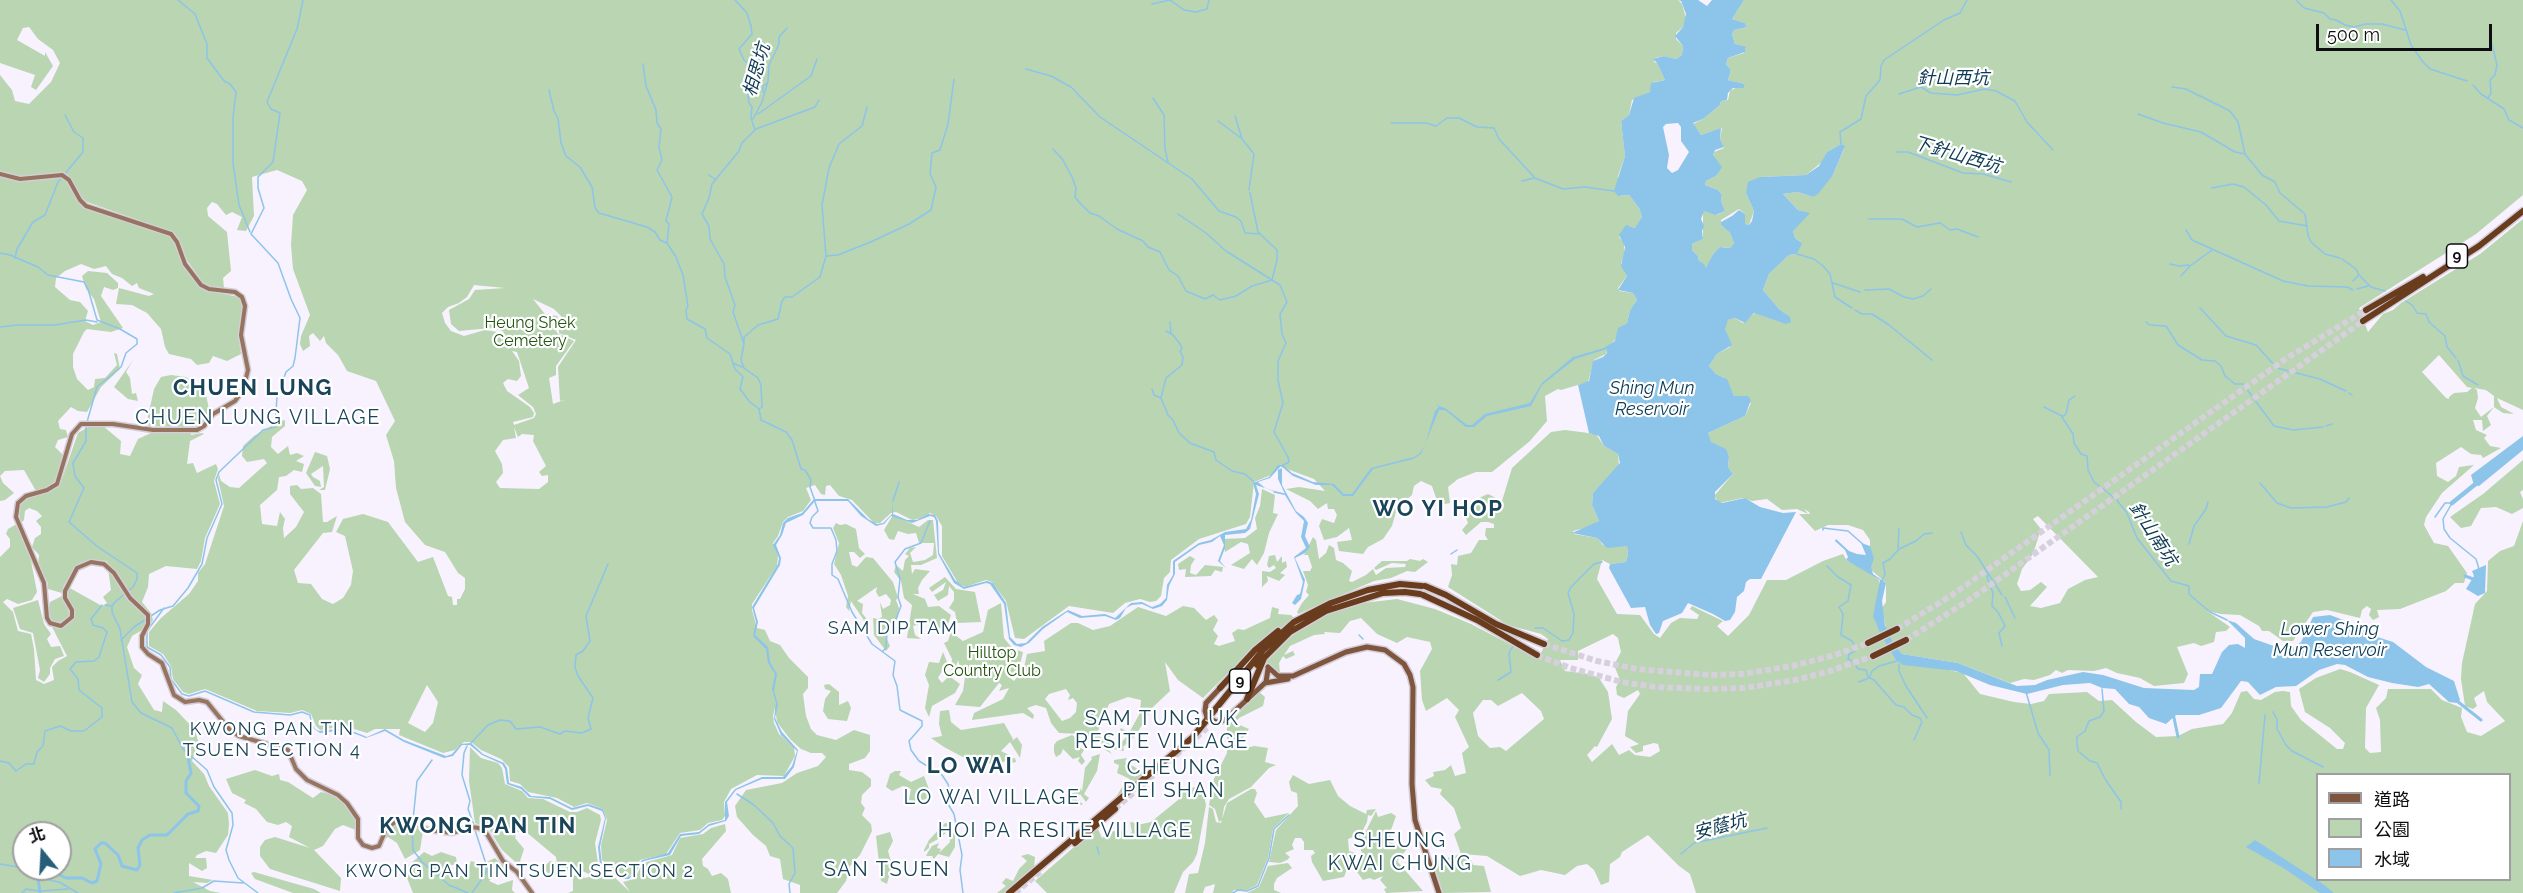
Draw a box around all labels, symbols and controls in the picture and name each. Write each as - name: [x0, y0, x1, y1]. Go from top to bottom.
- scale bar: [2319, 12, 2494, 50]
- text: 500 m: [2327, 24, 2380, 45]
- water label: 相思坑: [739, 41, 775, 99]
- water label: 針山西坑: [1917, 68, 1989, 90]
- water label: 下針山西坑: [1911, 132, 2003, 178]
- road number: 9: [2446, 244, 2468, 268]
- park label: Heung Shek Cemetery: [485, 313, 575, 351]
- district label: CHUEN LUNG: [173, 375, 333, 401]
- water label: Shing Mun Reservoir: [1609, 378, 1695, 420]
- district label: CHUEN LUNG VILLAGE: [135, 406, 381, 430]
- district label: WO YI HOP: [1373, 496, 1503, 522]
- water label: 針山南坑: [2124, 498, 2182, 570]
- district label: SAM DIP TAM: [828, 618, 958, 640]
- water label: Lower Shing Mun Reservoir: [2273, 619, 2387, 662]
- park label: Hilltop Country Club: [943, 643, 1041, 681]
- road number: 9: [1230, 669, 1250, 693]
- district label: SAM TUNG UK RESITE VILLAGE: [1075, 707, 1249, 754]
- district label: KWONG PAN TIN TSUEN SECTION 4: [183, 719, 361, 762]
- district label: LO WAI: [927, 753, 1013, 779]
- district label: CHEUNG PEI SHAN: [1123, 756, 1225, 803]
- legend: [2316, 773, 2511, 881]
- district label: LO WAI VILLAGE: [904, 786, 1080, 810]
- text: 道路: [2374, 789, 2410, 810]
- water label: 安蔭坑: [1691, 810, 1749, 844]
- district label: KWONG PAN TIN: [379, 813, 577, 839]
- district label: HOI PA RESITE VILLAGE: [938, 819, 1192, 843]
- text: 公園: [2374, 819, 2410, 840]
- north arrow: [12, 821, 72, 881]
- text: 北: [26, 824, 47, 847]
- district label: SHEUNG KWAI CHUNG: [1328, 829, 1472, 876]
- text: 水域: [2374, 849, 2410, 870]
- district label: SAN TSUEN: [824, 858, 950, 882]
- district label: KWONG PAN TIN TSUEN SECTION 2: [346, 861, 694, 883]

